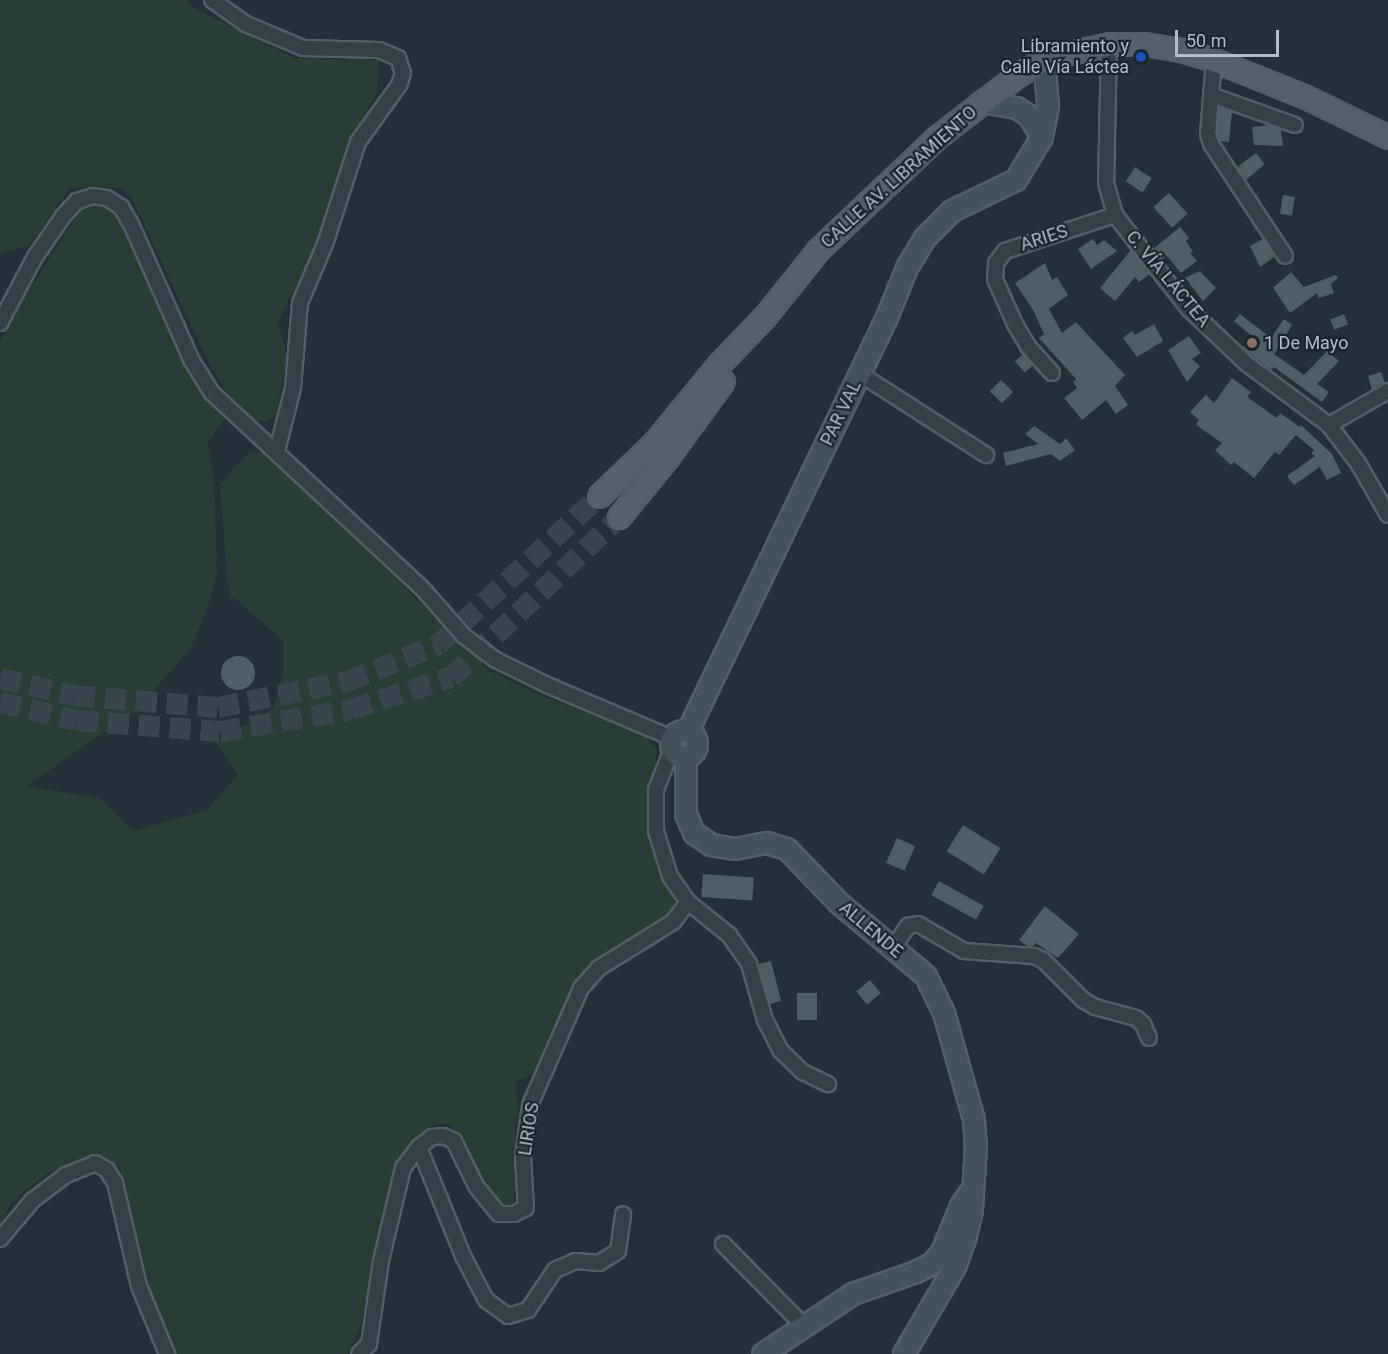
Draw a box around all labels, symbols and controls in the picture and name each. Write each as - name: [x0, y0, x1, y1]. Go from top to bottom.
- scale bar: [1178, 18, 1282, 56]
- text: 50 m: [1186, 30, 1226, 51]
- place label: Libramiento y Calle Vía Láctea: [1000, 36, 1129, 78]
- marker: Libramiento y Calle Vía Láctea: [1134, 50, 1148, 64]
- street label: CALLE AV. LIBRAMIENTO: [817, 101, 981, 253]
- street label: ARIES: [1018, 220, 1070, 256]
- street label: C. VÍA LÁCTEA: [1121, 226, 1215, 332]
- place label: 1 De Mayo: [1264, 332, 1348, 354]
- marker: 1 De Mayo: [1245, 336, 1259, 350]
- street label: PAR VAL: [816, 377, 866, 449]
- street label: ALLENDE: [835, 897, 907, 963]
- street label: LIRIOS: [514, 1101, 544, 1157]

